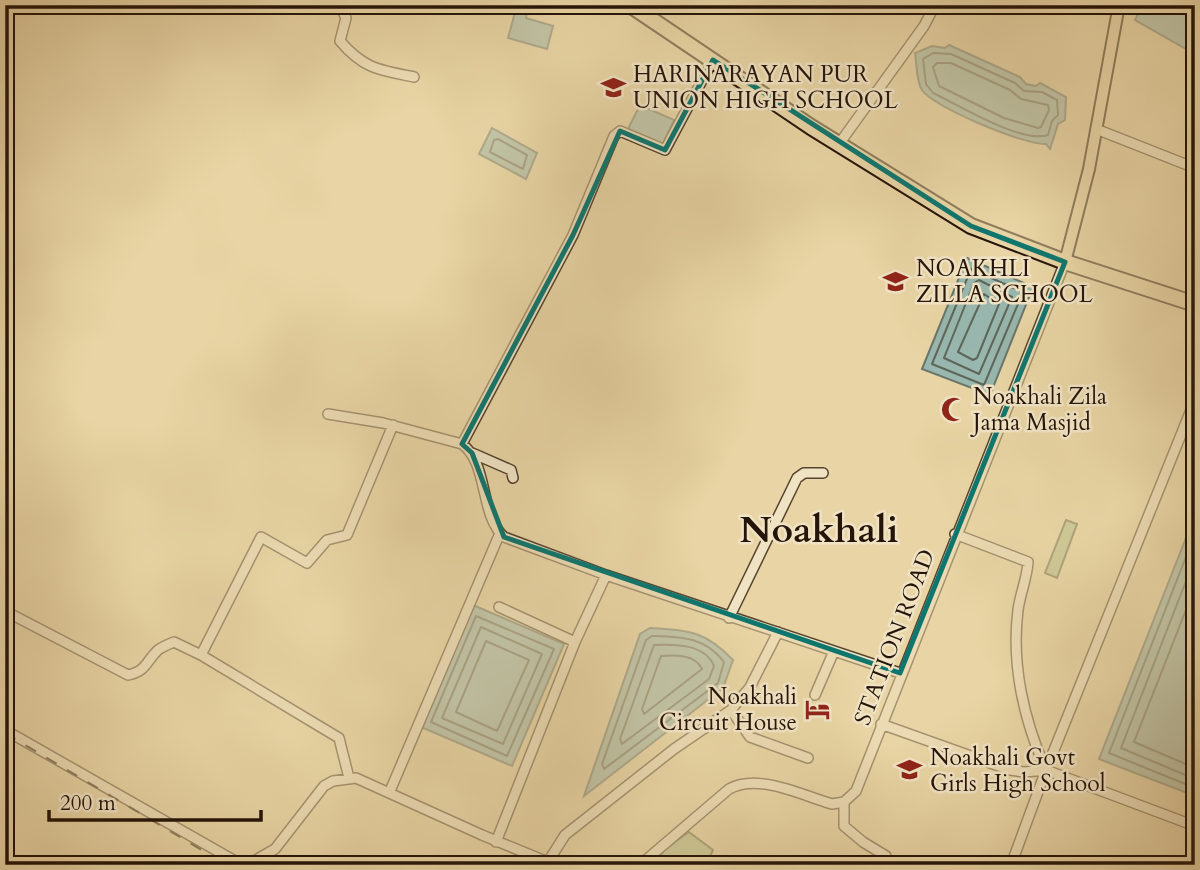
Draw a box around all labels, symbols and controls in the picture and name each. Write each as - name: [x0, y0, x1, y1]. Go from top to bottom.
- place label: HARINARAYAN PUR UNION HIGH SCHOOL: [633, 59, 898, 116]
- school or university icon: HARINARAYAN PUR UNION HIGH SCHOOL: [599, 73, 627, 101]
- place label: NOAKHLI ZILLA SCHOOL: [916, 253, 1093, 310]
- school or university icon: NOAKHLI ZILLA SCHOOL: [882, 267, 910, 295]
- place label: Noakhali Zila Jama Masjid: [970, 381, 1107, 438]
- mosque icon: Noakhali Zila Jama Masjid: [939, 395, 967, 423]
- district label: Noakhali: [739, 505, 899, 555]
- street label: STATION ROAD: [847, 545, 942, 730]
- place label: Noakhali Circuit House: [659, 681, 797, 738]
- hotel icon: Noakhali Circuit House: [803, 695, 831, 723]
- place label: Noakhali Govt Girls High School: [930, 742, 1106, 799]
- school or university icon: Noakhali Govt Girls High School: [896, 756, 924, 784]
- scale bar: [49, 779, 261, 823]
- text: 200 m: [60, 789, 116, 818]

